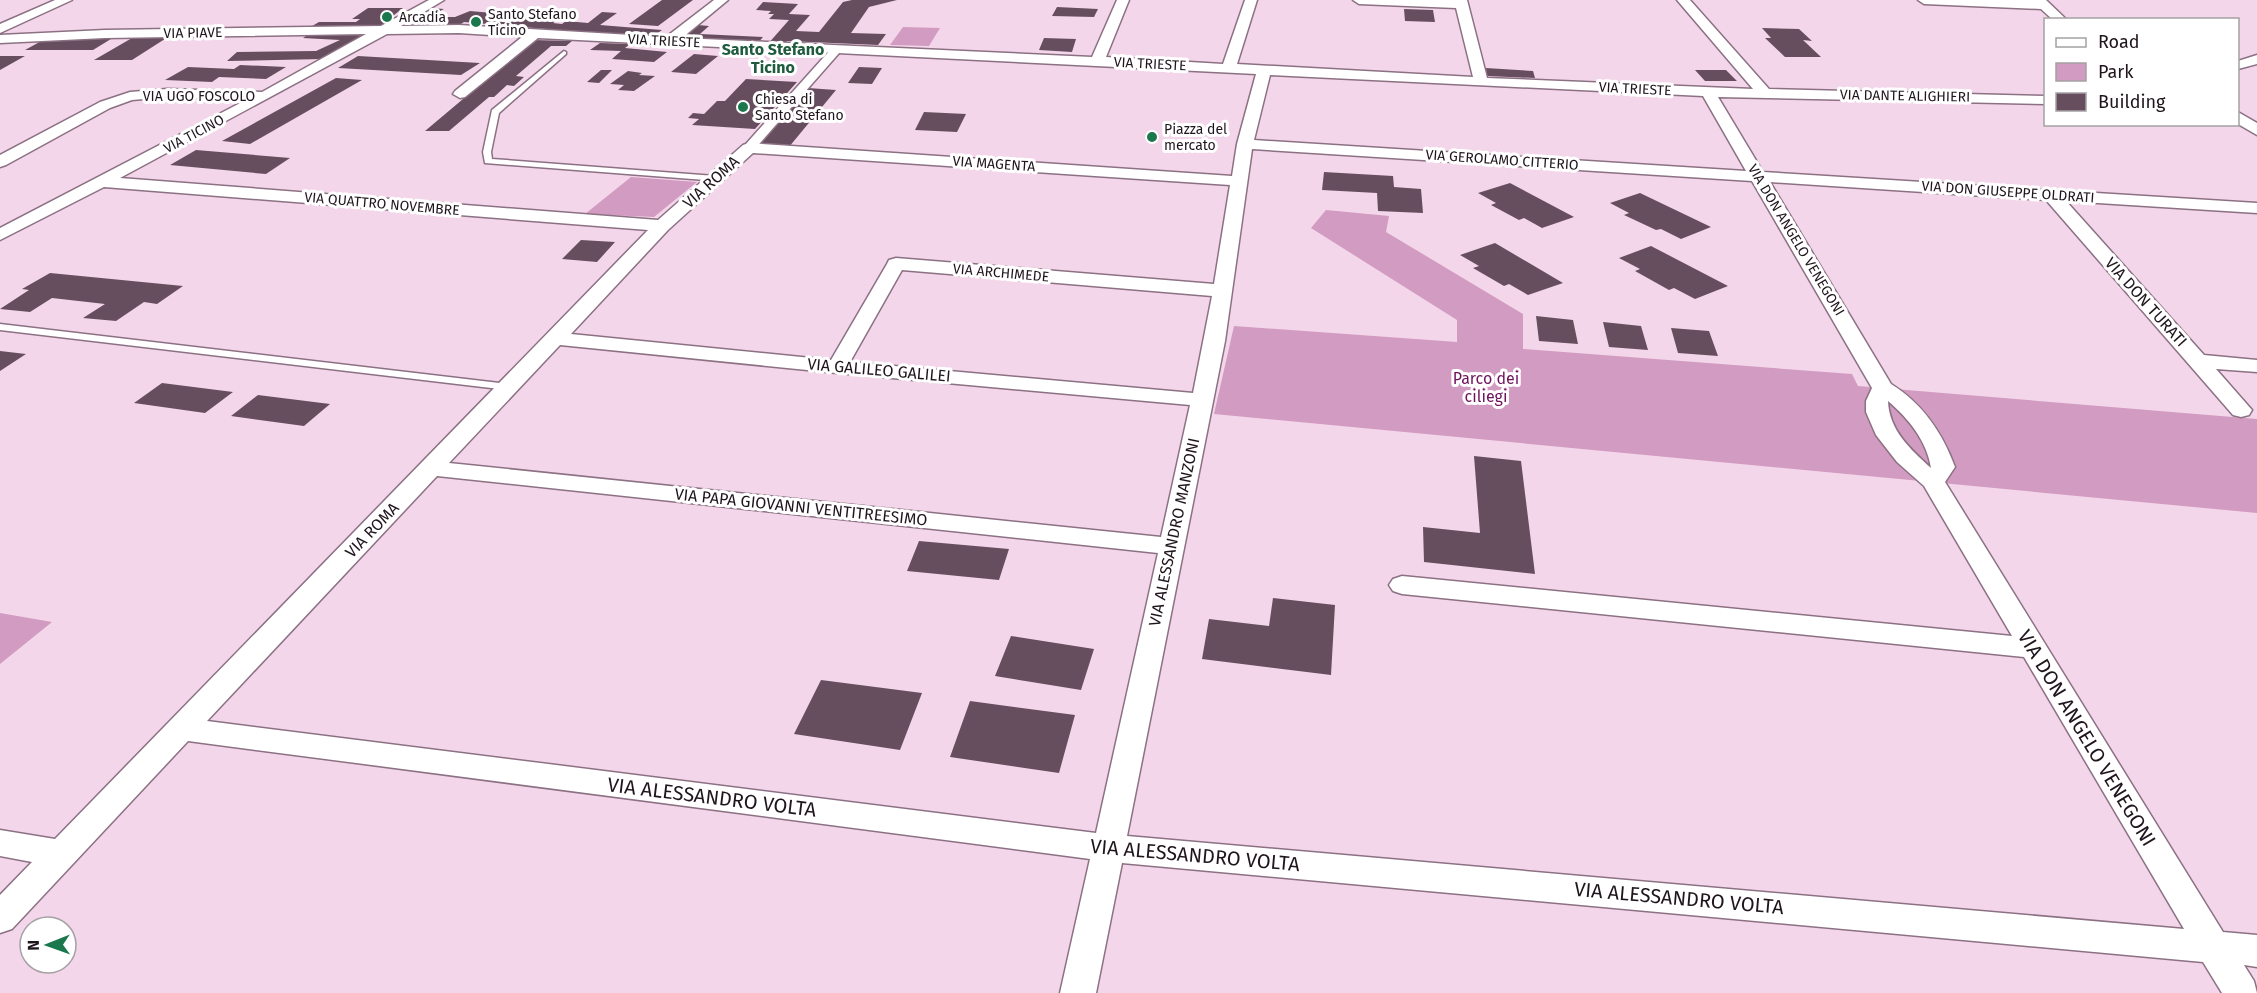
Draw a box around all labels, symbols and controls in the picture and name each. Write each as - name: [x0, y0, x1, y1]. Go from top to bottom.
- place label: Santo Stefano Ticino: [488, 6, 577, 39]
- place label: Arcadia: [399, 9, 446, 26]
- marker: Arcadia: [380, 10, 394, 24]
- marker: Santo Stefano Ticino: [469, 15, 483, 29]
- legend: [2044, 18, 2239, 126]
- street label: VIA PIAVE: [163, 24, 223, 42]
- street label: VIA TRIESTE: [627, 31, 701, 51]
- text: Road: [2098, 31, 2140, 53]
- district label: Santo Stefano Ticino: [722, 40, 824, 77]
- street label: VIA TRIESTE: [1113, 54, 1187, 74]
- text: Park: [2098, 61, 2134, 83]
- street label: VIA TRIESTE: [1598, 79, 1672, 99]
- street label: VIA DANTE ALIGHIERI: [1840, 86, 1970, 106]
- street label: VIA UGO FOSCOLO: [143, 88, 255, 105]
- place label: Chiesa di Santo Stefano: [755, 91, 844, 124]
- text: Building: [2098, 91, 2166, 113]
- marker: Chiesa di Santo Stefano: [736, 100, 750, 114]
- street label: VIA TICINO: [161, 111, 227, 157]
- place label: Piazza del mercato: [1164, 121, 1227, 154]
- marker: Piazza del mercato: [1145, 130, 1159, 144]
- street label: VIA GEROLAMO CITTERIO: [1425, 146, 1579, 174]
- street label: VIA ROMA: [679, 151, 744, 212]
- street label: VIA MAGENTA: [952, 153, 1036, 175]
- street label: VIA DON ANGELO VENEGONI: [1744, 161, 1848, 319]
- street label: VIA DON GIUSEPPE OLDRATI: [1921, 177, 2095, 207]
- street label: VIA QUATTRO NOVEMBRE: [304, 189, 460, 219]
- street label: VIA DON TURATI: [2101, 253, 2191, 351]
- street label: VIA ARCHIMEDE: [952, 260, 1050, 286]
- street label: VIA GALILEO GALILEI: [807, 354, 951, 386]
- park label: Parco dei ciliegi: [1453, 369, 1519, 406]
- street label: VIA ALESSANDRO MANZONI: [1145, 436, 1203, 628]
- street label: VIA PAPA GIOVANNI VENTITREESIMO: [674, 484, 928, 530]
- street label: VIA ROMA: [341, 498, 403, 561]
- street label: VIA DON ANGELO VENEGONI: [2013, 626, 2161, 850]
- street label: VIA ALESSANDRO VOLTA: [606, 772, 818, 822]
- street label: VIA ALESSANDRO VOLTA: [1089, 834, 1301, 876]
- street label: VIA ALESSANDRO VOLTA: [1573, 877, 1785, 919]
- north arrow: [18, 915, 78, 975]
- text: N: [24, 940, 43, 951]

